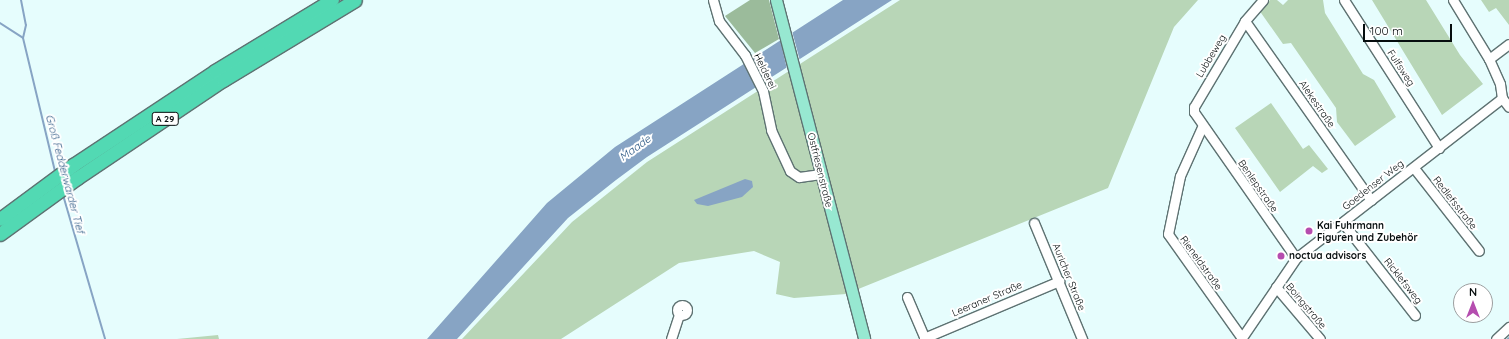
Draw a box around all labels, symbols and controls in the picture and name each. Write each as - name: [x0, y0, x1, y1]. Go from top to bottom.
- scale bar: [1365, 16, 1454, 42]
- text: 100 m: [1370, 23, 1403, 38]
- street label: Lubbeweg: [1193, 32, 1229, 80]
- street label: Fulfsweg: [1385, 47, 1417, 89]
- street label: Helderei: [751, 51, 779, 91]
- street label: Alekestraße: [1296, 78, 1338, 130]
- road number: A 29: [151, 112, 179, 126]
- water label: Groß Fedderwarder Tief: [43, 113, 87, 235]
- street label: Ostfriesenstraße: [805, 131, 835, 209]
- water label: Maade: [617, 132, 653, 164]
- street label: Benlepstraße: [1235, 157, 1281, 215]
- street label: Goedenser Weg: [1340, 157, 1406, 213]
- street label: Redlefsstraße: [1431, 174, 1479, 232]
- place label: Kai Fuhrmann Figuren und Zubehör: [1317, 219, 1418, 242]
- marker: Kai Fuhrmann Figuren und Zubehör: [1304, 226, 1314, 236]
- street label: Rieneldstraße: [1177, 234, 1225, 292]
- street label: Auricher Straße: [1050, 242, 1088, 312]
- place label: noctua advisors: [1289, 250, 1366, 262]
- marker: noctua advisors: [1276, 251, 1286, 261]
- street label: Ricklefsweg: [1381, 256, 1425, 306]
- street label: Leeraner Straße: [950, 279, 1024, 319]
- street label: Boingstraße: [1283, 281, 1329, 331]
- north arrow: [1453, 283, 1493, 323]
- text: N: [1469, 285, 1477, 299]

